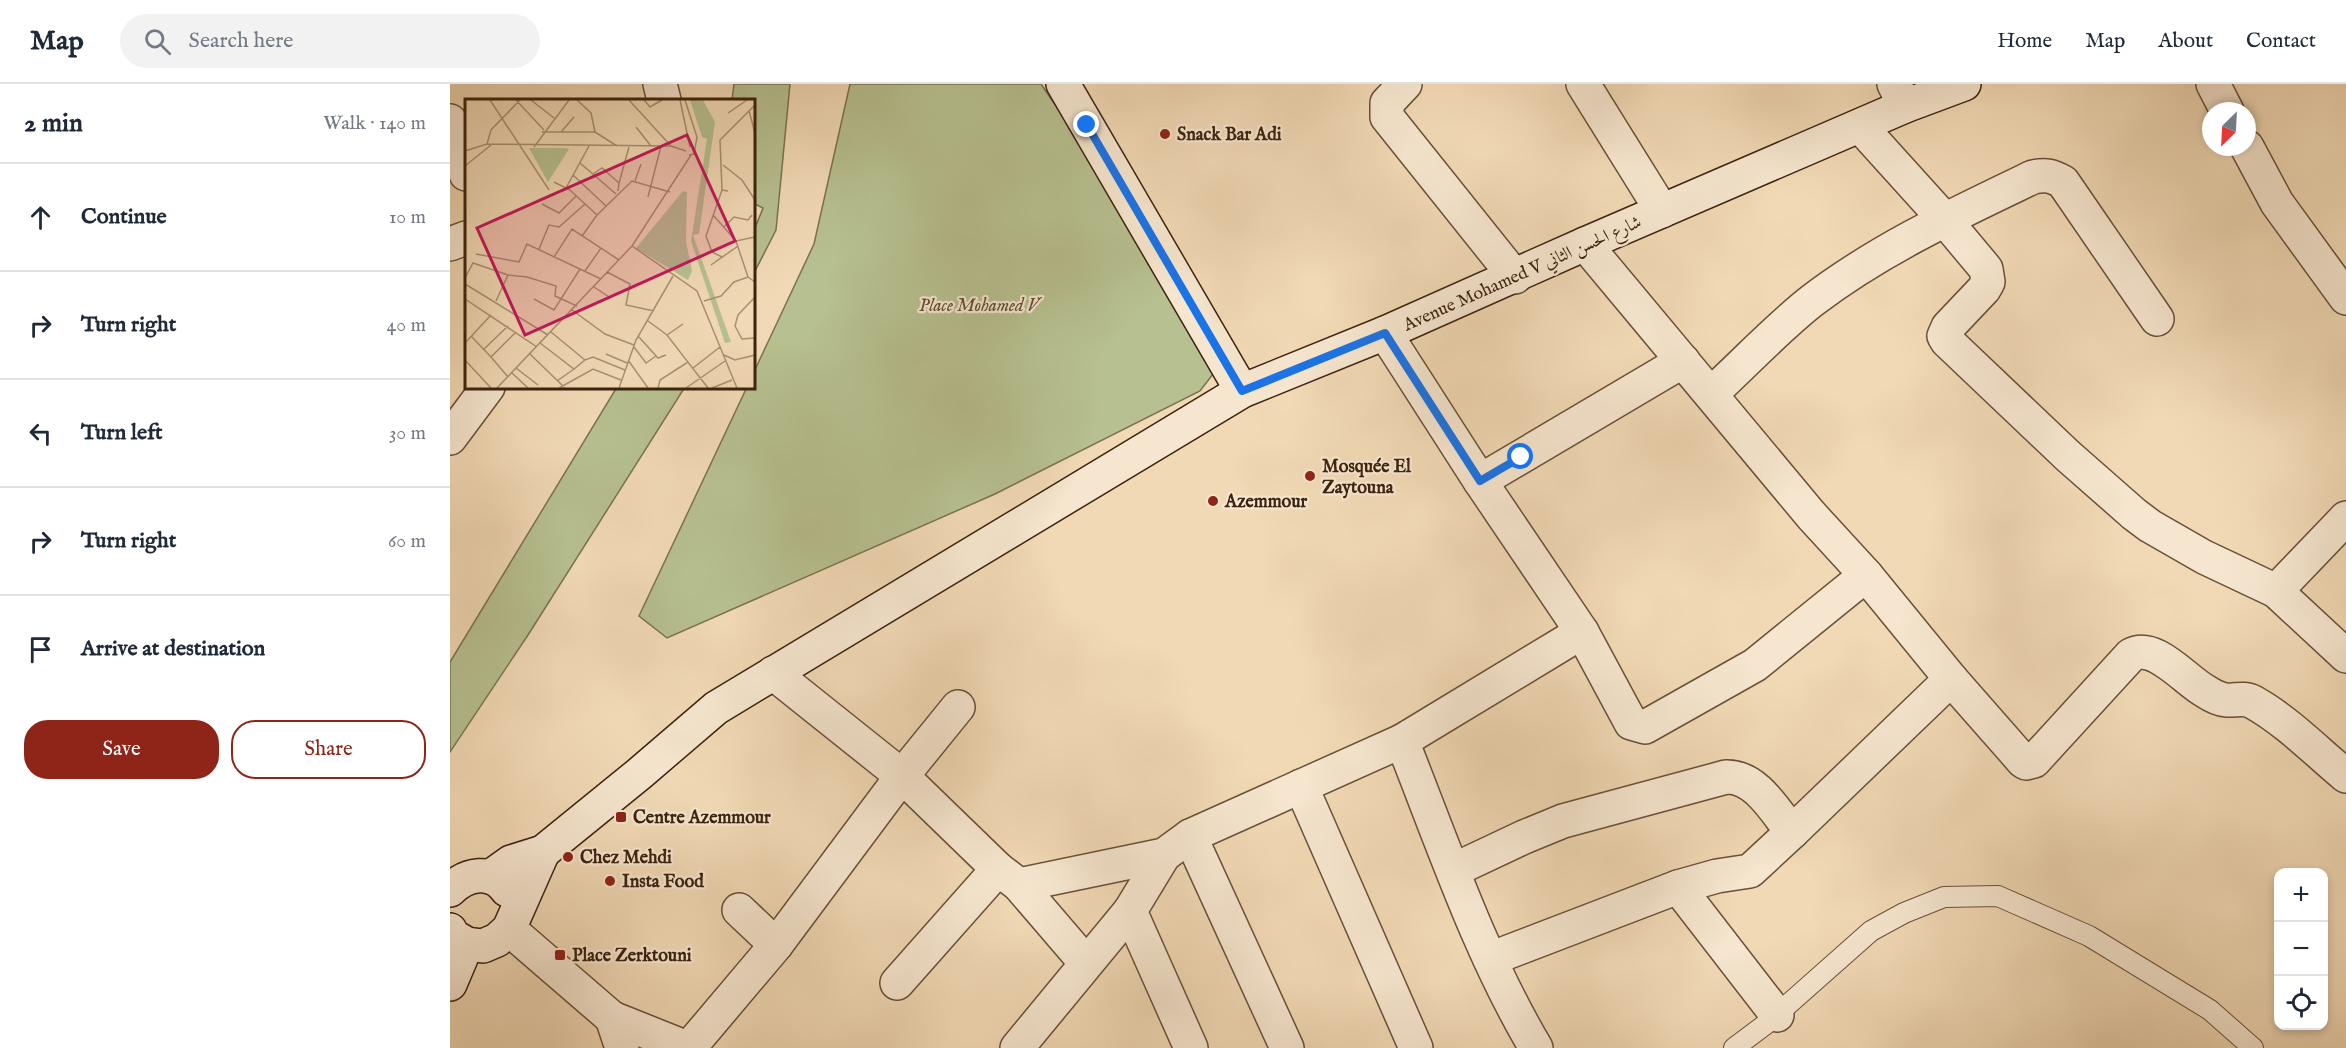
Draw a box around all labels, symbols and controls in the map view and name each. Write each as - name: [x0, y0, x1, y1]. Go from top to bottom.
- search box: [120, 14, 540, 68]
- text: Map: [30, 24, 84, 59]
- icon: search: [141, 25, 174, 58]
- text: Search here: [189, 27, 293, 55]
- text: Home: [1997, 28, 2052, 55]
- text: Map: [2085, 28, 2125, 55]
- text: About: [2158, 28, 2213, 55]
- text: Contact: [2246, 28, 2316, 55]
- inset map: [465, 99, 754, 388]
- north arrow: [2202, 102, 2256, 156]
- text: 2 min: [24, 107, 83, 140]
- text: Walk · 140 m: [323, 111, 426, 136]
- route end: [1073, 111, 1099, 137]
- place label: Snack Bar Adi: [1177, 124, 1282, 147]
- marker: Snack Bar Adi: [1158, 127, 1172, 141]
- icon: ahead: [24, 201, 57, 234]
- text: Continue: [81, 203, 167, 231]
- text: 10 m: [389, 205, 426, 230]
- street label: Avenue Mohamed V شارع الحسن الثاني: [1399, 211, 1646, 340]
- park label: Place Mohamed V: [919, 295, 1042, 318]
- icon: right: [24, 309, 57, 342]
- text: Turn right: [81, 311, 176, 339]
- text: 40 m: [387, 313, 426, 338]
- icon: left: [24, 417, 57, 450]
- text: Turn left: [81, 419, 163, 447]
- text: 30 m: [389, 421, 426, 446]
- route start: [1507, 443, 1533, 469]
- place label: Mosquée El Zaytouna: [1322, 456, 1412, 500]
- marker: Mosquée El Zaytouna: [1303, 469, 1317, 483]
- place label: Azemmour: [1224, 491, 1307, 514]
- marker: Azemmour: [1206, 494, 1220, 508]
- icon: right: [24, 525, 57, 558]
- text: Turn right: [81, 527, 176, 555]
- text: 60 m: [388, 529, 426, 554]
- icon: arrive: [24, 633, 57, 666]
- text: Arrive at destination: [81, 635, 265, 663]
- button: Save: [24, 720, 219, 779]
- button: Share: [231, 720, 426, 779]
- place label: Centre Azemmour: [633, 807, 771, 830]
- marker: Centre Azemmour: [614, 810, 628, 824]
- place label: Chez Mehdi: [580, 847, 672, 870]
- marker: Chez Mehdi: [561, 850, 575, 864]
- map controls: [2274, 868, 2328, 1030]
- button: +: [2274, 868, 2328, 922]
- place label: Insta Food: [622, 871, 704, 894]
- marker: Insta Food: [603, 874, 617, 888]
- button: −: [2274, 922, 2328, 976]
- place label: Place Zerktouni: [572, 945, 692, 968]
- marker: Place Zerktouni: [553, 948, 567, 962]
- button: locate: [2274, 976, 2328, 1030]

